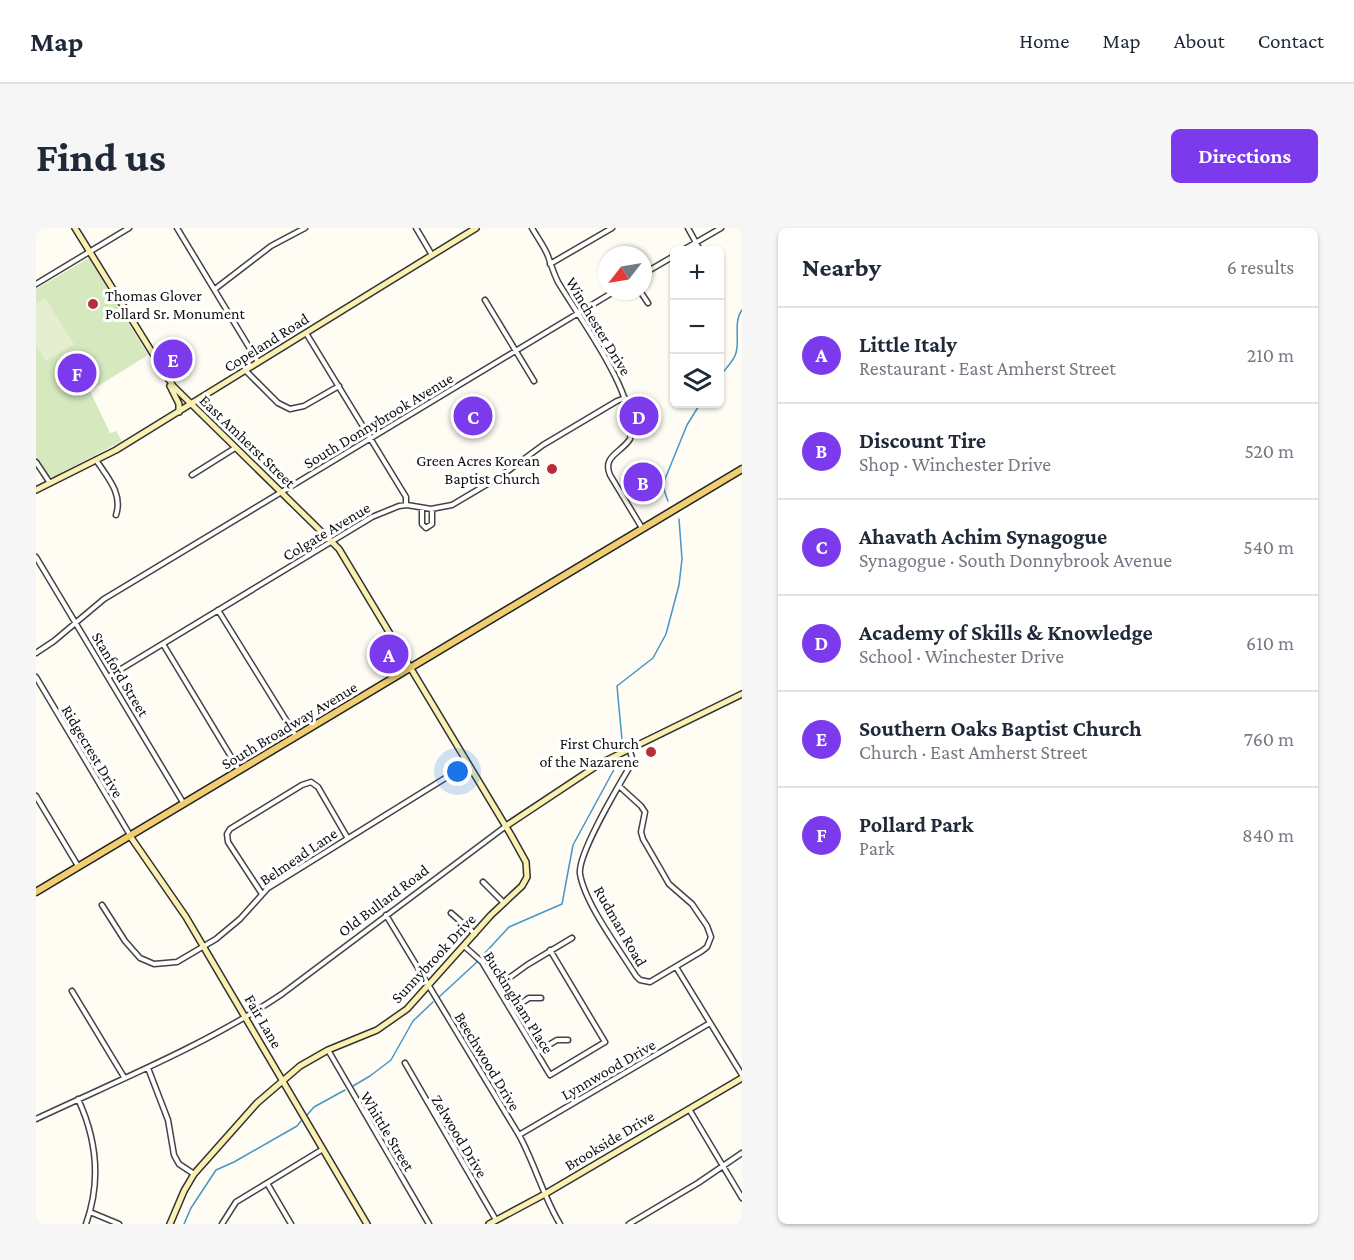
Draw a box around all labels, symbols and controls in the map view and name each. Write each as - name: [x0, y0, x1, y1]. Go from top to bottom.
- text: Map: [30, 26, 83, 57]
- text: Home: [1019, 29, 1069, 53]
- text: Map: [1102, 29, 1141, 53]
- text: About: [1174, 29, 1225, 53]
- text: Contact: [1258, 29, 1324, 53]
- button: Directions: [1171, 129, 1318, 183]
- text: Find us: [36, 133, 166, 180]
- north arrow: [598, 246, 652, 300]
- map controls: [670, 246, 724, 408]
- button: +: [670, 246, 724, 300]
- text: Nearby: [802, 253, 881, 282]
- text: 6 results: [1227, 256, 1294, 278]
- street label: Winchester Drive: [563, 274, 635, 378]
- place label: Thomas Glover Pollard Sr. Monument: [105, 287, 246, 322]
- marker: Thomas Glover Pollard Sr. Monument: [86, 297, 100, 311]
- button: −: [670, 300, 724, 354]
- street label: Copeland Road: [221, 309, 313, 376]
- text: Little Italy: [859, 332, 957, 357]
- pin: E: [154, 336, 192, 382]
- text: A: [816, 344, 827, 366]
- text: 210 m: [1247, 344, 1294, 366]
- pin: F: [58, 350, 96, 396]
- button: layers: [670, 354, 724, 408]
- text: Restaurant · East Amherst Street: [859, 357, 1116, 379]
- street label: South Donnybrook Avenue: [301, 369, 456, 473]
- street label: East Amherst Street: [196, 392, 299, 492]
- pin: C: [454, 394, 492, 438]
- pin: D: [620, 394, 658, 438]
- text: Discount Tire: [859, 428, 986, 453]
- text: B: [816, 440, 827, 462]
- text: 520 m: [1244, 440, 1294, 462]
- place label: Green Acres Korean Baptist Church: [416, 452, 540, 488]
- text: Shop · Winchester Drive: [859, 453, 1051, 475]
- pin: B: [624, 460, 662, 504]
- marker: Green Acres Korean Baptist Church: [545, 462, 559, 476]
- street label: Colgate Avenue: [279, 499, 374, 565]
- text: Ahavath Achim Synagogue: [859, 524, 1107, 549]
- text: C: [815, 536, 828, 558]
- text: 540 m: [1243, 536, 1294, 558]
- text: Synagogue · South Donnybrook Avenue: [859, 549, 1172, 571]
- text: Academy of Skills & Knowledge: [859, 620, 1153, 645]
- street label: Stanford Street: [89, 629, 153, 720]
- pin: A: [370, 632, 408, 676]
- text: D: [815, 632, 828, 654]
- text: 610 m: [1246, 632, 1294, 654]
- text: School · Winchester Drive: [859, 645, 1064, 667]
- street label: South Broadway Avenue: [218, 678, 361, 774]
- street label: Ridgecrest Drive: [58, 702, 127, 801]
- text: Southern Oaks Baptist Church: [859, 716, 1142, 741]
- text: E: [816, 728, 827, 750]
- text: 760 m: [1244, 728, 1294, 750]
- place label: First Church of the Nazarene: [539, 735, 639, 770]
- text: Church · East Amherst Street: [859, 741, 1087, 763]
- marker: First Church of the Nazarene: [644, 745, 658, 759]
- your location: [443, 757, 472, 786]
- text: Pollard Park: [859, 812, 973, 837]
- street label: Belmead Lane: [256, 824, 340, 889]
- text: F: [816, 824, 827, 846]
- text: 840 m: [1242, 824, 1294, 846]
- text: Park: [859, 837, 895, 859]
- street label: Old Bullard Road: [335, 861, 432, 940]
- street label: Rudman Road: [591, 883, 651, 970]
- street label: Sunnybrook Drive: [388, 910, 480, 1007]
- street label: Buckingham Place: [480, 948, 557, 1057]
- street label: Fair Lane: [241, 992, 286, 1051]
- street label: Beechwood Drive: [452, 1009, 524, 1113]
- street label: Lynnwood Drive: [558, 1036, 659, 1104]
- street label: Whittle Street: [357, 1088, 418, 1175]
- street label: Zelwood Drive: [428, 1092, 491, 1181]
- street label: Brookside Drive: [561, 1107, 657, 1174]

